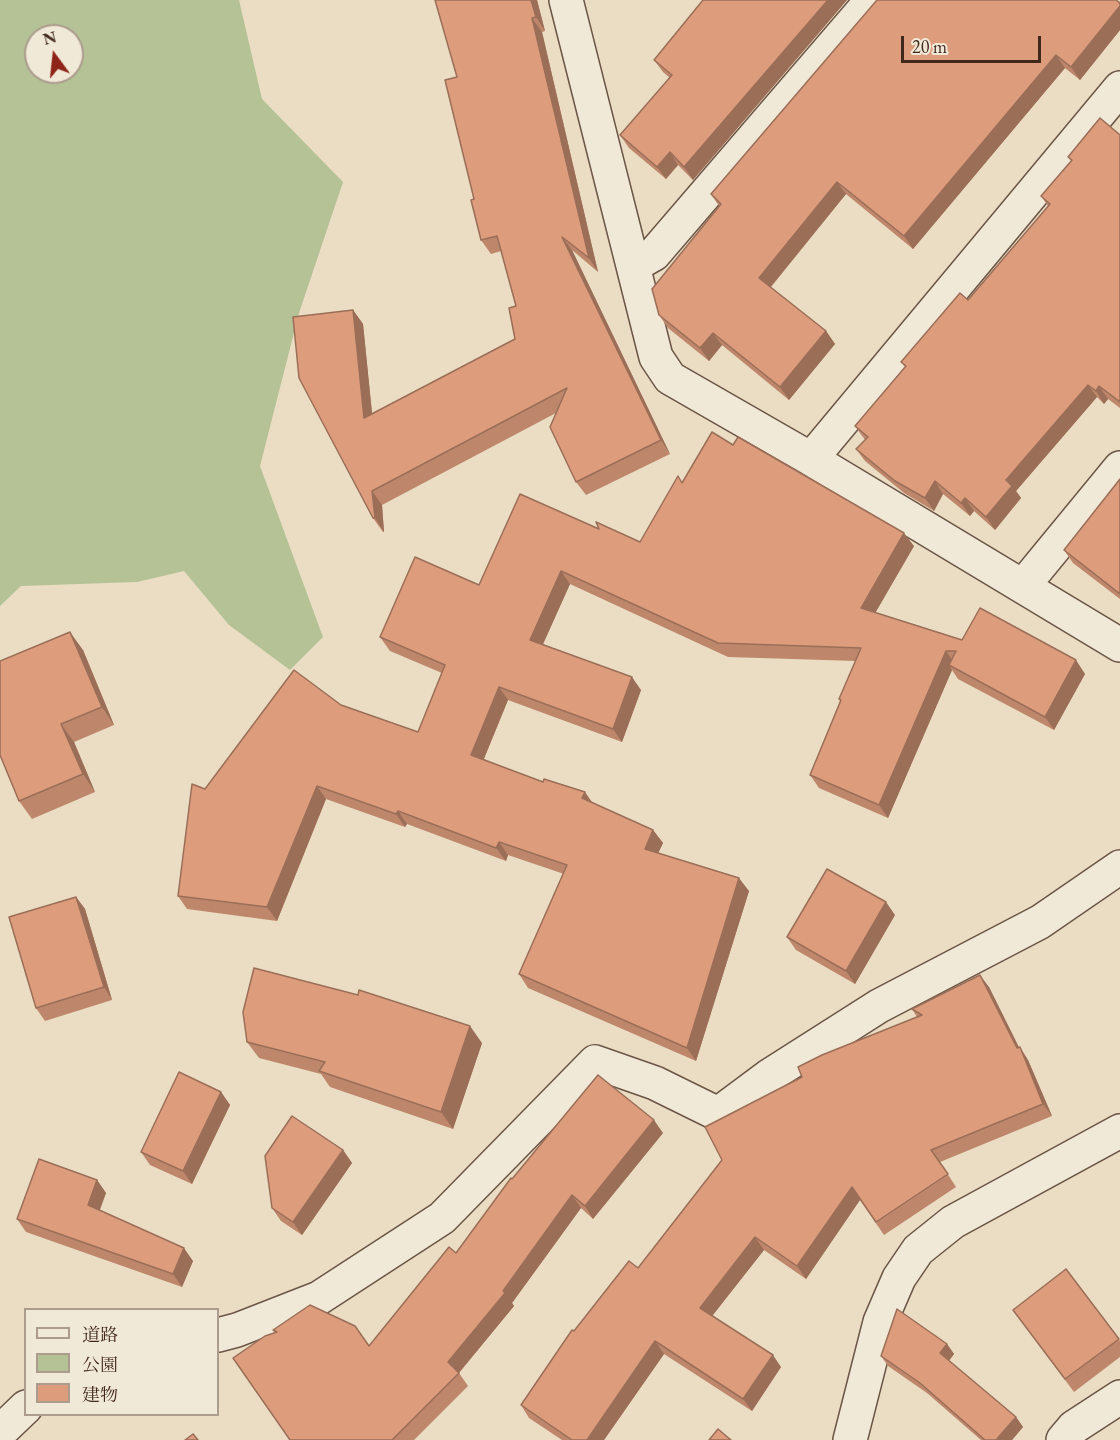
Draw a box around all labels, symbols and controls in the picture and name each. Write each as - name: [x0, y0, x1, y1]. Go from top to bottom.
- north arrow: [24, 24, 84, 84]
- scale bar: [904, 24, 1044, 62]
- text: N: [41, 26, 59, 50]
- text: 20 m: [912, 35, 947, 58]
- legend: [24, 1308, 219, 1416]
- text: 道路: [82, 1323, 118, 1346]
- text: 公園: [82, 1353, 118, 1376]
- text: 建物: [82, 1383, 118, 1406]

